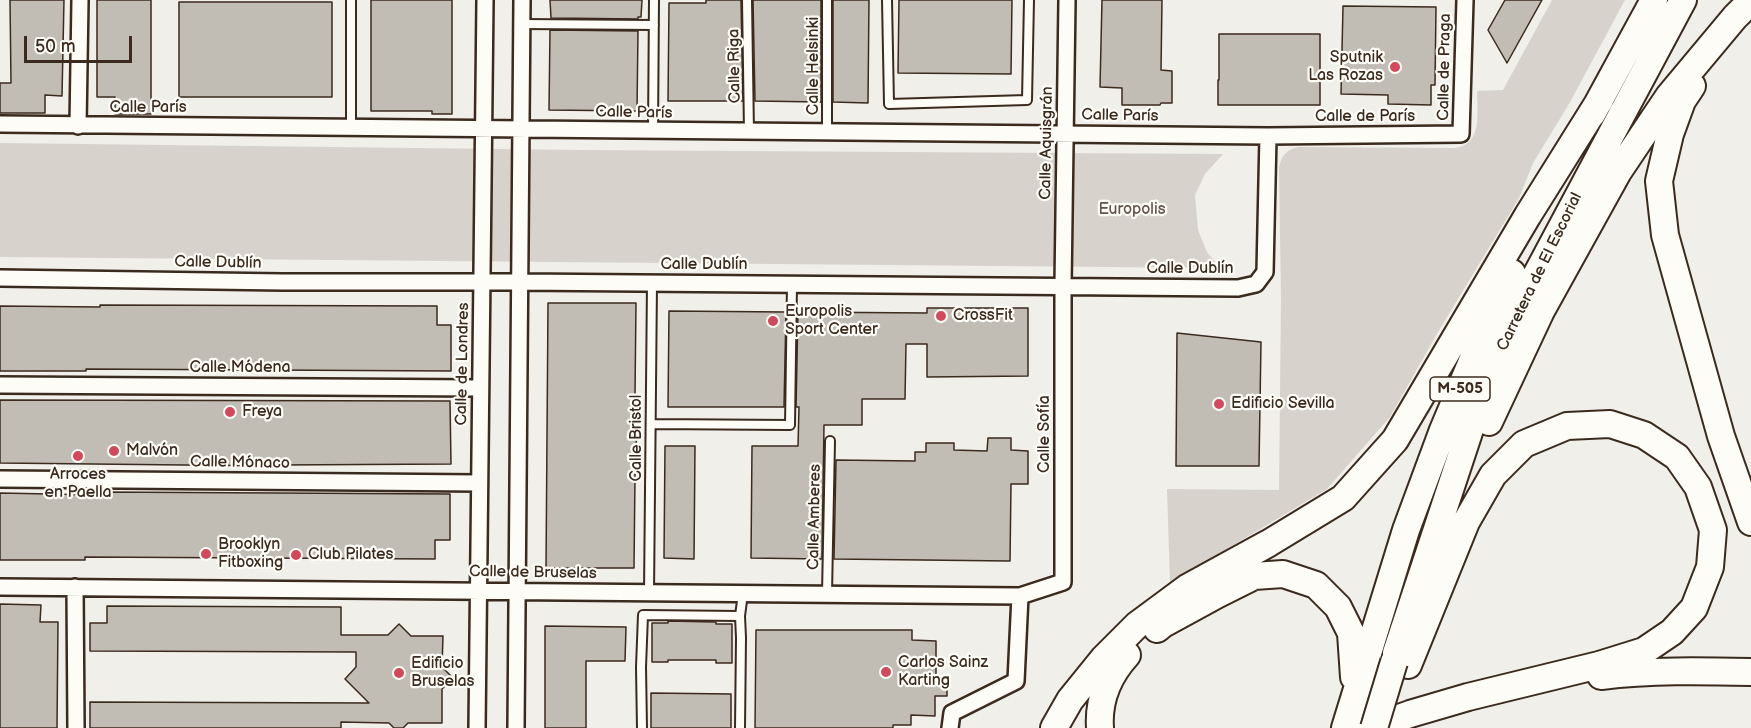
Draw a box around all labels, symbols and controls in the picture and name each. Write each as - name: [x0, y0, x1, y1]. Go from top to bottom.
- street label: Calle de Praga: [1434, 13, 1456, 121]
- street label: Calle Helsinki: [804, 17, 824, 115]
- scale bar: [27, 24, 135, 62]
- street label: Calle Riga: [725, 28, 745, 104]
- text: 50 m: [35, 36, 76, 57]
- place label: Sputnik Las Rozas: [1308, 48, 1383, 86]
- marker: Sputnik Las Rozas: [1388, 60, 1402, 74]
- street label: Calle Aquisgrán: [1036, 86, 1058, 200]
- street label: Calle París: [109, 98, 187, 118]
- street label: Calle París: [595, 103, 673, 123]
- street label: Calle París: [1081, 106, 1159, 126]
- street label: Calle de París: [1315, 107, 1415, 127]
- street label: Carretera de El Escorial: [1493, 190, 1587, 354]
- park label: Europolis: [1098, 200, 1166, 220]
- street label: Calle Dublín: [174, 253, 262, 273]
- street label: Calle Dublín: [660, 255, 748, 275]
- street label: Calle Dublín: [1146, 259, 1234, 279]
- street label: Calle de Londres: [452, 302, 474, 426]
- place label: Europolis Sport Center: [785, 302, 878, 340]
- place label: CrossFit: [953, 306, 1013, 326]
- marker: CrossFit: [934, 309, 948, 323]
- marker: Europolis Sport Center: [766, 314, 780, 328]
- street label: Calle Módena: [190, 358, 290, 378]
- road number: M-505: [1430, 377, 1490, 401]
- place label: Edificio Sevilla: [1231, 394, 1334, 414]
- street label: Calle Bristol: [627, 395, 647, 481]
- street label: Calle Sofía: [1035, 395, 1055, 473]
- marker: Edificio Sevilla: [1212, 397, 1226, 411]
- place label: Freya: [242, 402, 282, 422]
- marker: Freya: [223, 405, 237, 419]
- place label: Malvón: [126, 441, 178, 461]
- marker: Malvón: [107, 444, 121, 458]
- marker: Arroces en Paella: [71, 449, 85, 463]
- street label: Calle Mónaco: [190, 453, 290, 473]
- street label: Calle Amberes: [804, 464, 826, 570]
- place label: Arroces en Paella: [45, 465, 111, 503]
- place label: Brooklyn Fitboxing: [218, 535, 283, 573]
- place label: Club Pilates: [308, 545, 393, 565]
- marker: Brooklyn Fitboxing: [199, 547, 213, 561]
- marker: Club Pilates: [289, 548, 303, 562]
- street label: Calle de Bruselas: [469, 562, 597, 584]
- place label: Carlos Sainz Karting: [898, 653, 988, 691]
- place label: Edificio Bruselas: [411, 654, 474, 692]
- marker: Carlos Sainz Karting: [879, 665, 893, 679]
- marker: Edificio Bruselas: [392, 666, 406, 680]

